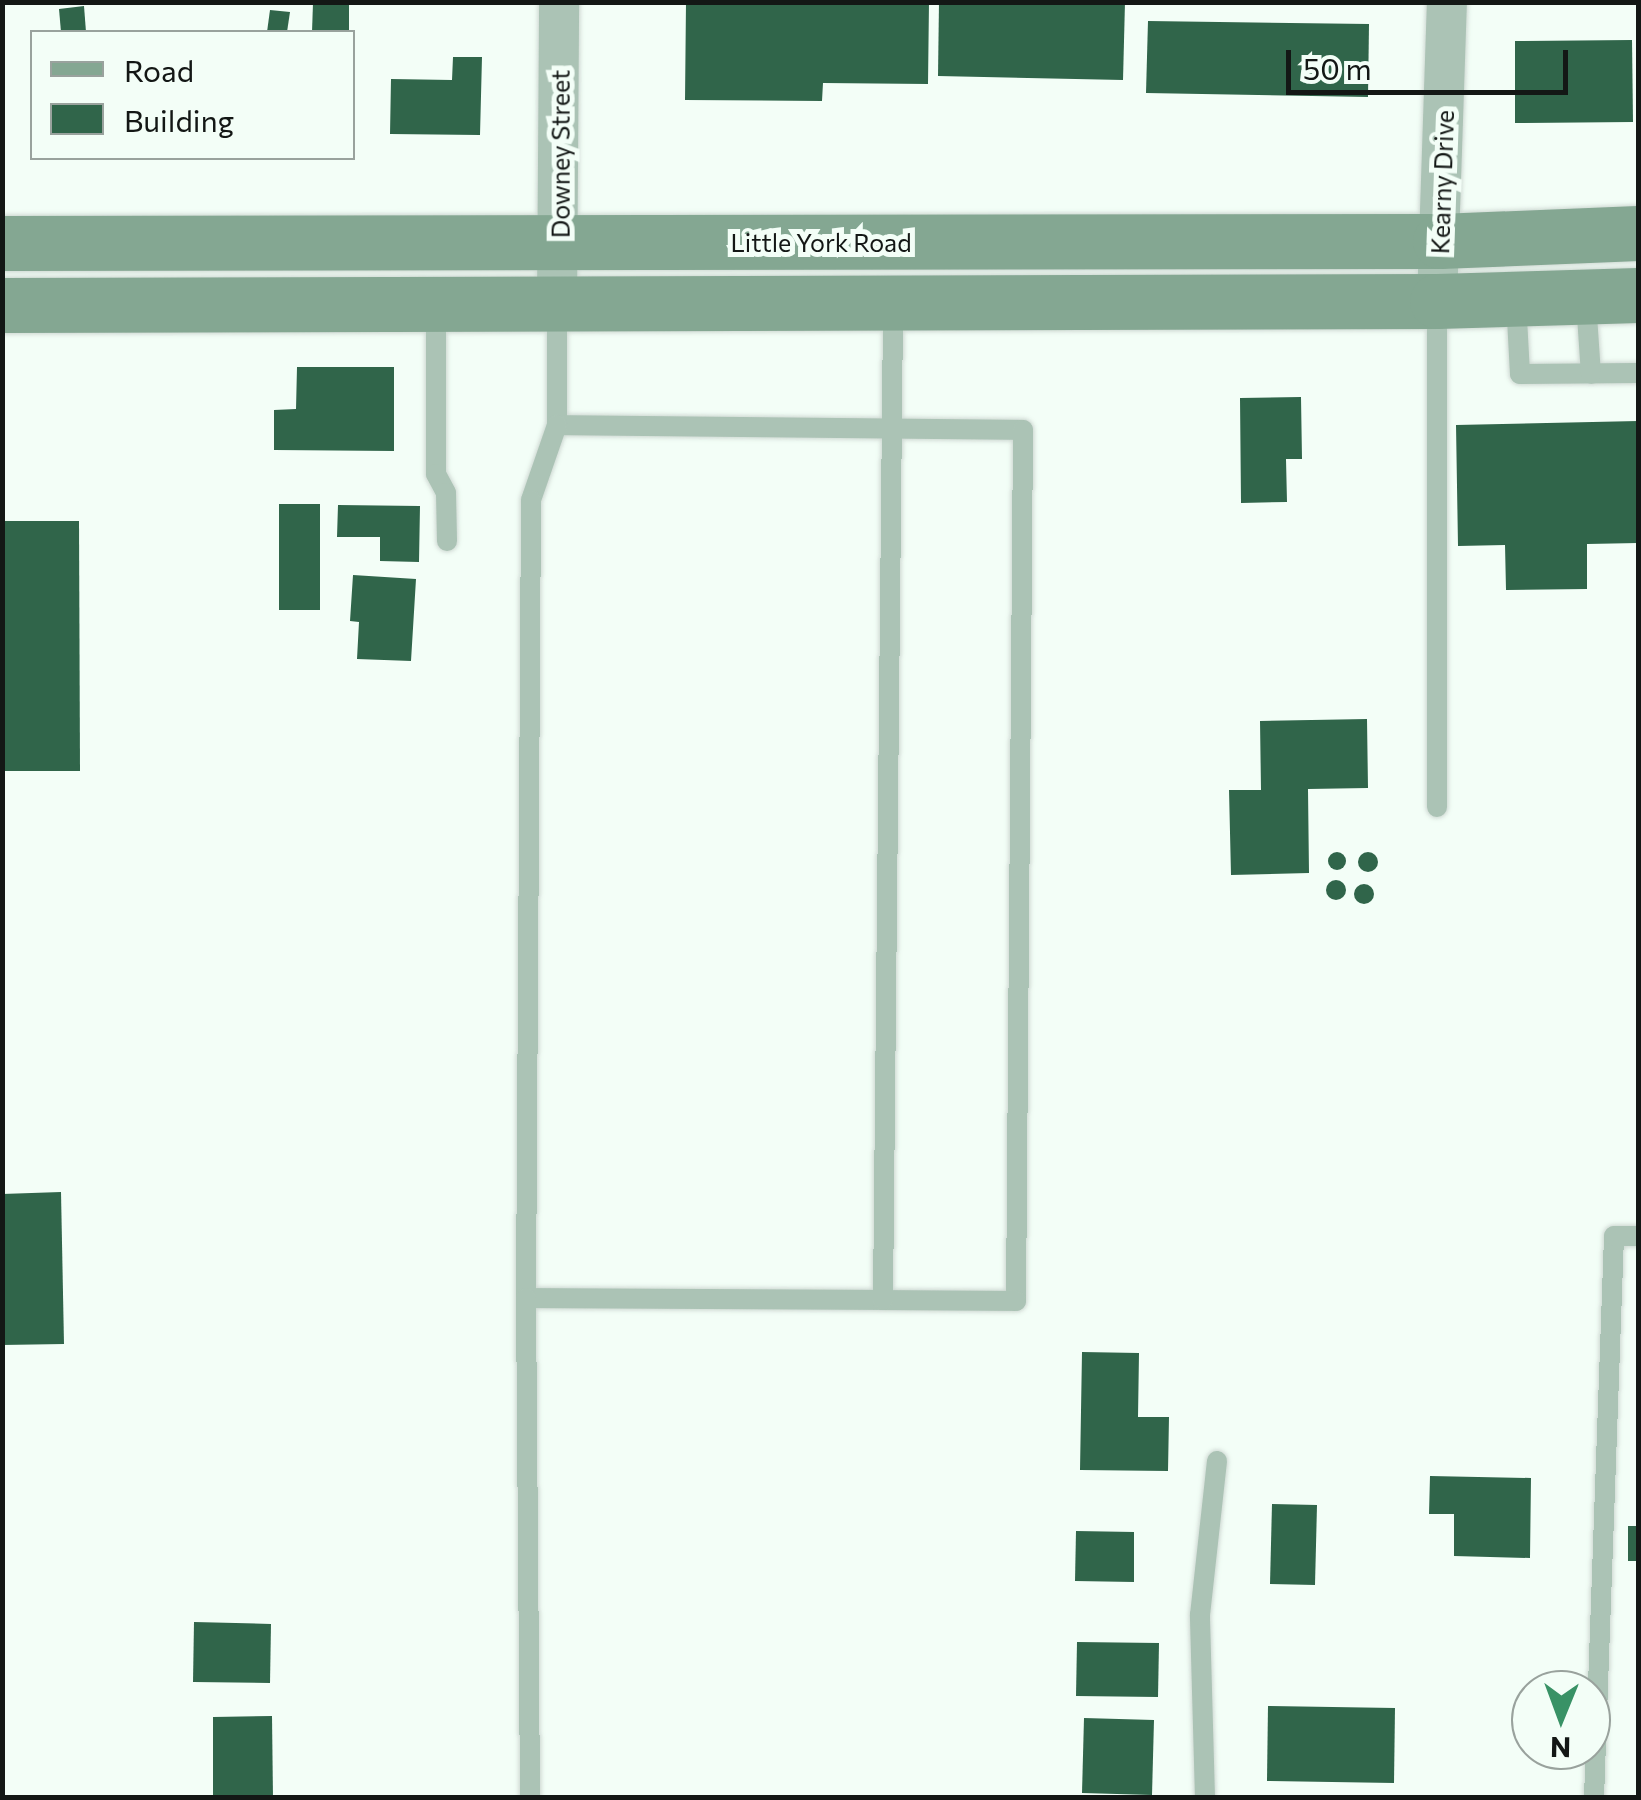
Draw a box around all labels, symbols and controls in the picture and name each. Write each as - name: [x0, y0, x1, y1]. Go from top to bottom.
- legend: [30, 30, 355, 160]
- scale bar: [1291, 30, 1574, 92]
- text: 50 m: [1303, 49, 1372, 86]
- text: Road: [124, 51, 194, 88]
- street label: Downey Street: [545, 70, 575, 238]
- text: Building: [124, 101, 234, 138]
- street label: Kearny Drive: [1424, 109, 1460, 255]
- street label: Little York Road: [730, 227, 912, 257]
- north arrow: [1511, 1670, 1611, 1770]
- text: N: [1550, 1731, 1571, 1765]

